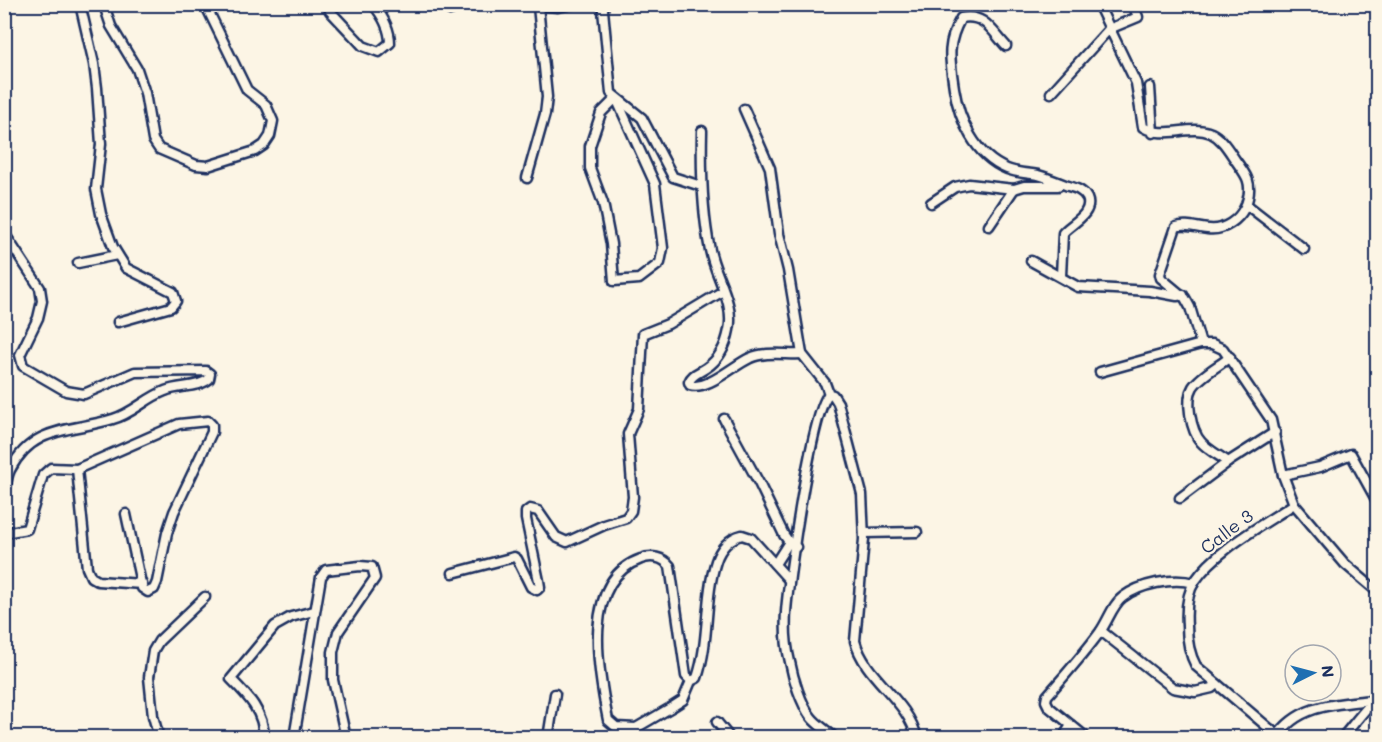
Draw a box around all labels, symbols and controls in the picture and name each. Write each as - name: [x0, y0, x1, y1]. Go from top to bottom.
- street label: Calle 3: [1195, 503, 1258, 559]
- north arrow: [1283, 643, 1343, 703]
- text: N: [1317, 664, 1339, 679]

